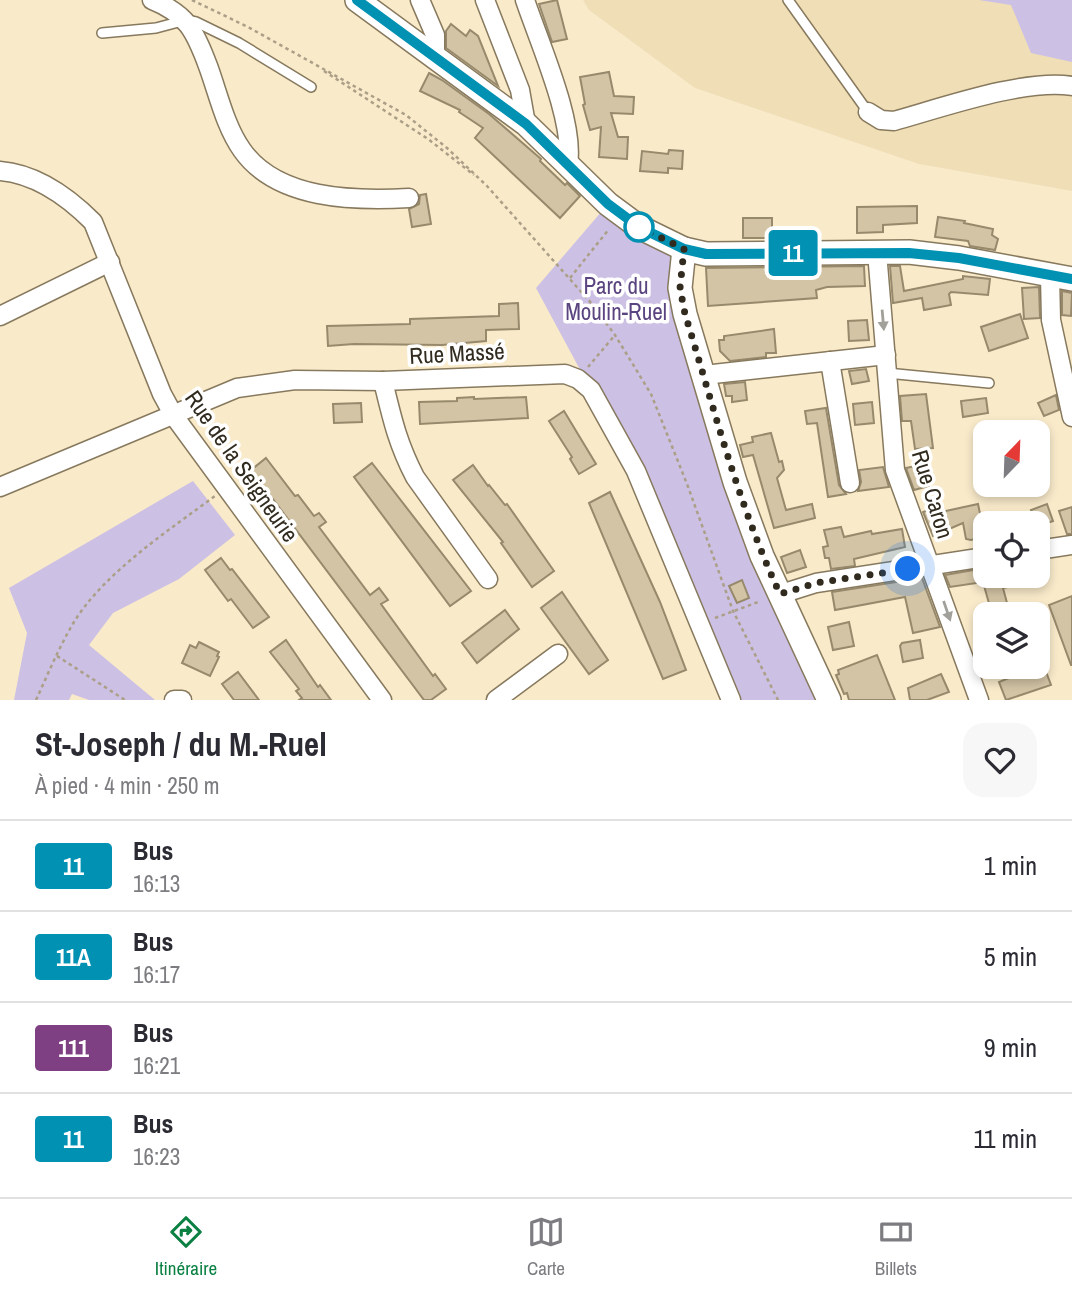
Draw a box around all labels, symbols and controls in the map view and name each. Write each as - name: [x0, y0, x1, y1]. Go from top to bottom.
- unlabelled marker: [624, 212, 654, 242]
- line badge: 11: [762, 230, 824, 276]
- text: 11: [783, 237, 803, 269]
- park label: Parc du Moulin-Ruel: [565, 270, 667, 327]
- one-way arrow: [878, 309, 889, 331]
- street label: Rue Massé: [409, 335, 505, 371]
- street label: Rue de la Seigneurie: [178, 384, 306, 548]
- north arrow: [973, 420, 1050, 497]
- map controls: [973, 420, 1050, 679]
- street label: Rue Caron: [905, 446, 961, 542]
- button: locate: [973, 511, 1050, 588]
- your location: [890, 551, 925, 586]
- one-way arrow: [942, 601, 953, 622]
- button: layers: [973, 602, 1050, 679]
- text: St-Joseph / du M.-Ruel: [35, 722, 327, 766]
- button: heart: [963, 723, 1037, 797]
- text: À pied · 4 min · 250 m: [35, 770, 220, 801]
- text: Bus: [133, 833, 173, 868]
- text: 1 min: [984, 848, 1037, 883]
- text: 11: [63, 850, 84, 882]
- text: 16:13: [133, 868, 180, 899]
- text: Bus: [133, 924, 173, 959]
- text: 5 min: [984, 939, 1037, 974]
- text: 11A: [56, 941, 91, 973]
- text: 16:17: [133, 959, 180, 990]
- text: Bus: [133, 1015, 173, 1050]
- text: 9 min: [984, 1030, 1037, 1065]
- text: 111: [58, 1032, 89, 1064]
- text: 16:21: [133, 1050, 180, 1081]
- text: Bus: [133, 1106, 173, 1141]
- text: 11 min: [973, 1121, 1037, 1156]
- text: 11: [63, 1123, 84, 1155]
- text: 16:23: [133, 1141, 180, 1172]
- tab: Itinéraire: [155, 1213, 217, 1281]
- tab: Carte: [527, 1213, 565, 1281]
- tab: Billets: [875, 1213, 917, 1281]

